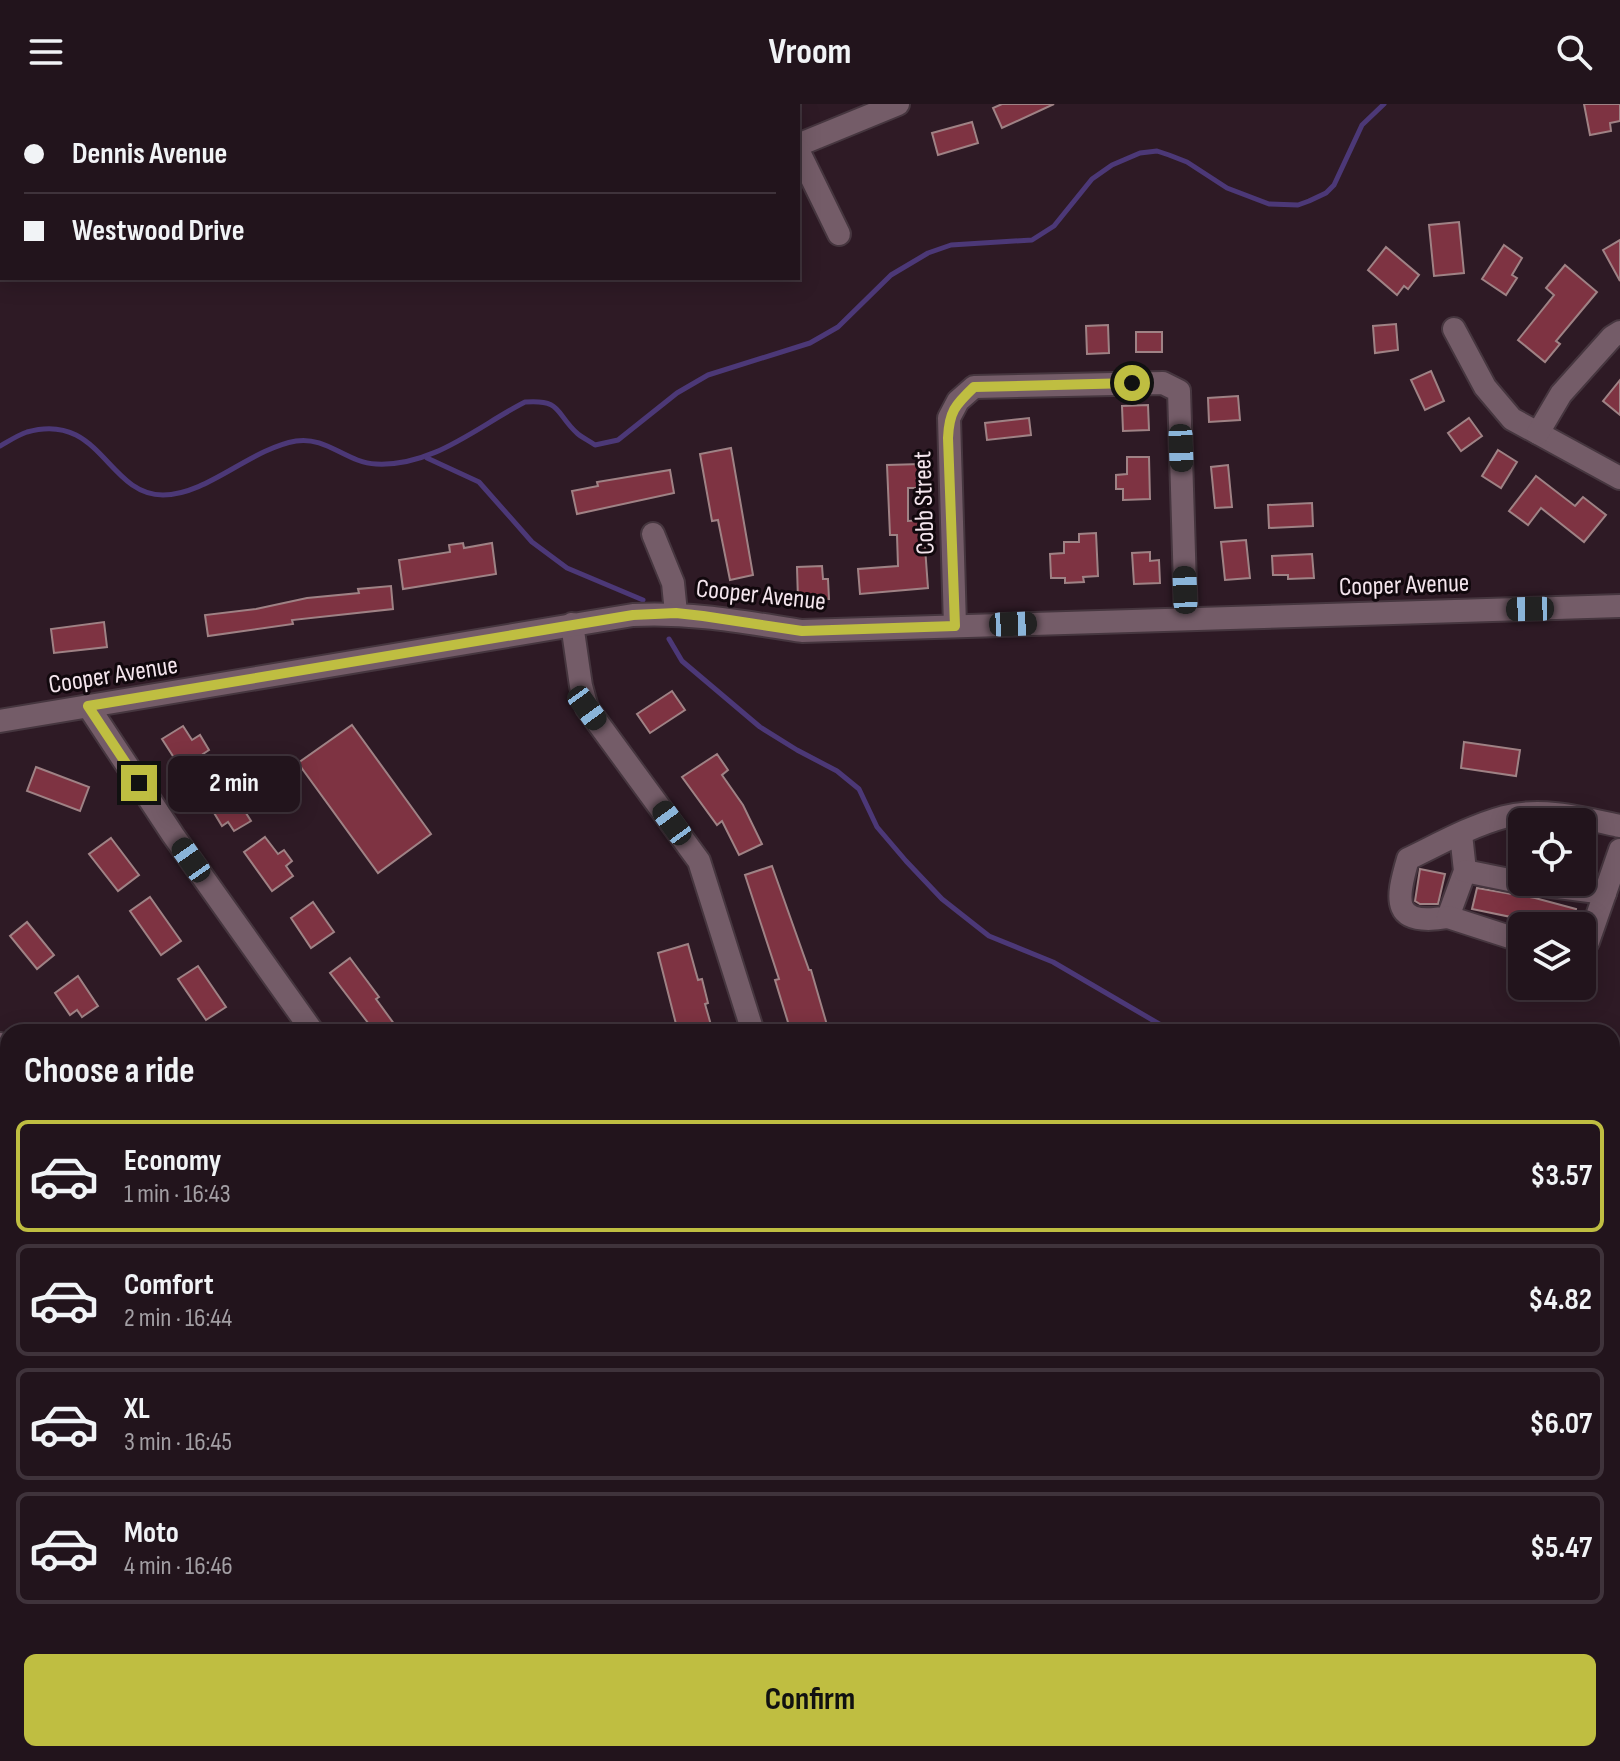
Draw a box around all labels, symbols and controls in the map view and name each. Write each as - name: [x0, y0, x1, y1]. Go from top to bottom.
- icon: menu: [24, 30, 68, 74]
- icon: search: [1552, 30, 1596, 74]
- text: Vroom: [769, 31, 851, 74]
- text: Dennis Avenue: [72, 136, 227, 172]
- text: Westwood Drive: [72, 213, 244, 249]
- route start: [1114, 365, 1150, 401]
- car: [1168, 424, 1194, 472]
- street label: Cobb Street: [907, 451, 942, 555]
- car: [1172, 566, 1198, 614]
- street label: Cooper Avenue: [1338, 568, 1470, 603]
- street label: Cooper Avenue: [694, 573, 827, 618]
- car: [1506, 597, 1554, 621]
- car: [989, 611, 1037, 637]
- street label: Cooper Avenue: [46, 650, 180, 701]
- car: [563, 682, 611, 734]
- callout: 2 min: [167, 755, 299, 811]
- route end: [121, 765, 157, 801]
- text: 2 min: [209, 768, 259, 799]
- car: [648, 797, 696, 849]
- map controls: [1508, 808, 1596, 1000]
- button: locate: [1508, 808, 1596, 896]
- car: [167, 833, 215, 887]
- button: layers: [1508, 912, 1596, 1000]
- text: Choose a ride: [24, 1050, 195, 1093]
- icon: car: [28, 1140, 100, 1212]
- text: Economy: [124, 1143, 221, 1179]
- text: $3.57: [1530, 1158, 1592, 1194]
- text: 1 min · 16:43: [124, 1179, 231, 1210]
- icon: car: [28, 1264, 100, 1336]
- text: Comfort: [124, 1267, 214, 1303]
- text: $4.82: [1528, 1282, 1592, 1318]
- text: 2 min · 16:44: [124, 1303, 232, 1334]
- icon: car: [28, 1388, 100, 1460]
- text: XL: [124, 1391, 150, 1427]
- text: $6.07: [1530, 1406, 1592, 1442]
- text: 3 min · 16:45: [124, 1427, 232, 1458]
- icon: car: [28, 1512, 100, 1584]
- text: Moto: [124, 1515, 179, 1551]
- text: $5.47: [1530, 1530, 1592, 1566]
- text: 4 min · 16:46: [124, 1551, 233, 1582]
- button: Confirm: [24, 1654, 1596, 1746]

